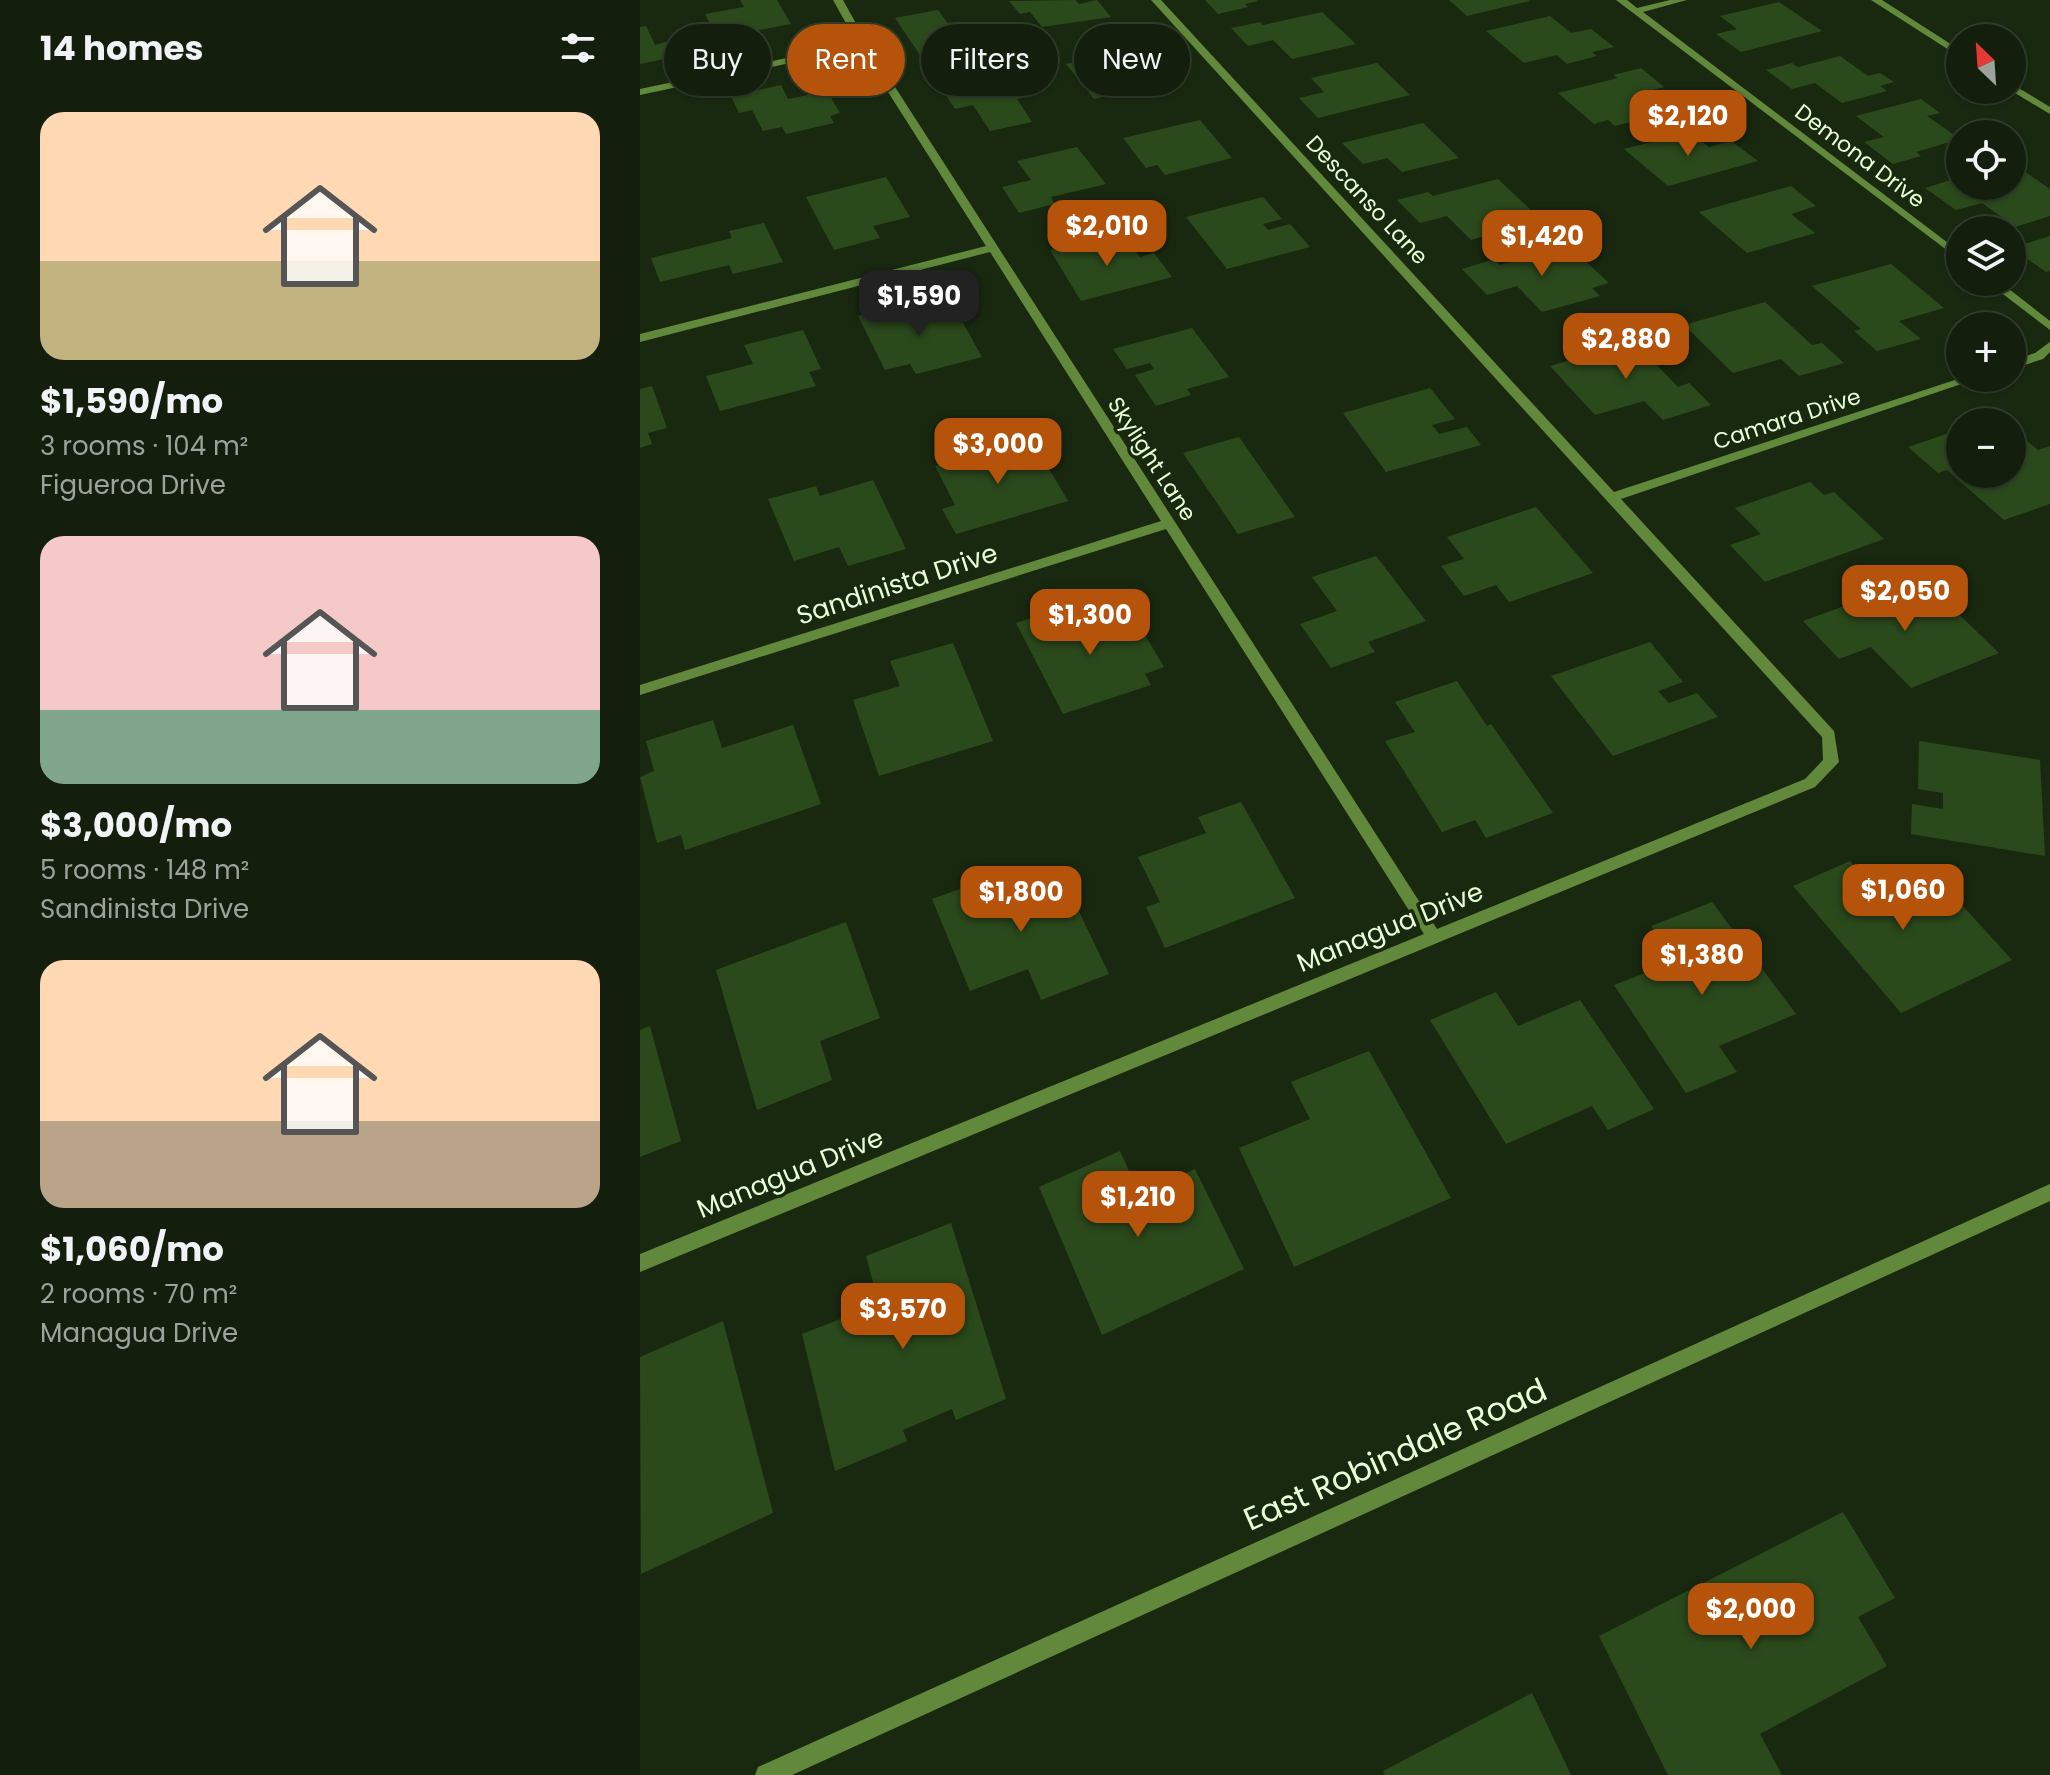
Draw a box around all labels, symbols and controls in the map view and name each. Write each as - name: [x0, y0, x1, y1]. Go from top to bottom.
- text: 14 homes: [40, 24, 204, 72]
- chip: Buy: [664, 24, 771, 96]
- chip: Rent: [787, 24, 905, 96]
- chip: Filters: [921, 24, 1058, 96]
- chip: New: [1074, 24, 1190, 96]
- north arrow: [1946, 24, 2026, 104]
- map controls: [1946, 24, 2026, 488]
- icon: filters: [556, 26, 600, 70]
- pin: $2,120: [1623, 90, 1753, 158]
- street label: Demona Drive: [1788, 97, 1932, 215]
- text: $2,120: [1648, 98, 1729, 134]
- button: locate: [1946, 120, 2026, 200]
- street label: Descanso Lane: [1299, 129, 1435, 271]
- icon: home: [248, 164, 392, 308]
- pin: $2,010: [1042, 200, 1172, 268]
- text: $2,010: [1065, 208, 1149, 244]
- pin: $1,420: [1477, 210, 1607, 278]
- button: layers: [1946, 216, 2026, 296]
- text: $1,420: [1500, 218, 1584, 254]
- pin: $1,590: [854, 270, 984, 338]
- text: $1,590: [877, 278, 961, 314]
- button: +: [1946, 312, 2026, 392]
- pin: $2,880: [1561, 313, 1691, 381]
- text: $2,880: [1581, 321, 1671, 357]
- text: $1,590/mo: [40, 377, 223, 425]
- street label: Camara Drive: [1709, 381, 1865, 457]
- street label: Skylight Lane: [1100, 391, 1204, 527]
- button: −: [1946, 408, 2026, 488]
- pin: $3,000: [933, 418, 1063, 486]
- text: $3,000: [952, 426, 1044, 462]
- text: 3 rooms · 104 m²: [40, 428, 248, 464]
- text: Figueroa Drive: [40, 467, 226, 503]
- street label: Sandinista Drive: [792, 535, 1002, 633]
- pin: $2,050: [1840, 565, 1970, 633]
- text: $2,050: [1860, 573, 1950, 609]
- icon: home: [248, 588, 392, 732]
- pin: $1,300: [1025, 589, 1155, 657]
- text: $1,300: [1048, 597, 1132, 633]
- text: $3,000/mo: [40, 801, 232, 849]
- text: 5 rooms · 148 m²: [40, 852, 249, 888]
- pin: $1,060: [1838, 864, 1968, 932]
- pin: $1,800: [956, 866, 1086, 934]
- text: $1,060: [1861, 872, 1945, 908]
- street label: Managua Drive: [1291, 873, 1489, 981]
- text: $1,800: [978, 874, 1064, 910]
- text: Sandinista Drive: [40, 891, 249, 927]
- pin: $1,380: [1637, 929, 1767, 997]
- text: $1,380: [1660, 937, 1744, 973]
- icon: home: [248, 1012, 392, 1156]
- street label: Managua Drive: [691, 1119, 889, 1227]
- pin: $1,210: [1073, 1171, 1203, 1239]
- text: $1,210: [1100, 1179, 1176, 1215]
- text: $1,060/mo: [40, 1225, 224, 1273]
- text: 2 rooms · 70 m²: [40, 1276, 237, 1312]
- pin: $3,570: [838, 1283, 968, 1351]
- text: $3,570: [859, 1291, 947, 1327]
- text: Managua Drive: [40, 1315, 238, 1351]
- street label: East Robindale Road: [1236, 1367, 1554, 1541]
- pin: $2,000: [1686, 1583, 1816, 1651]
- text: $2,000: [1706, 1591, 1796, 1627]

